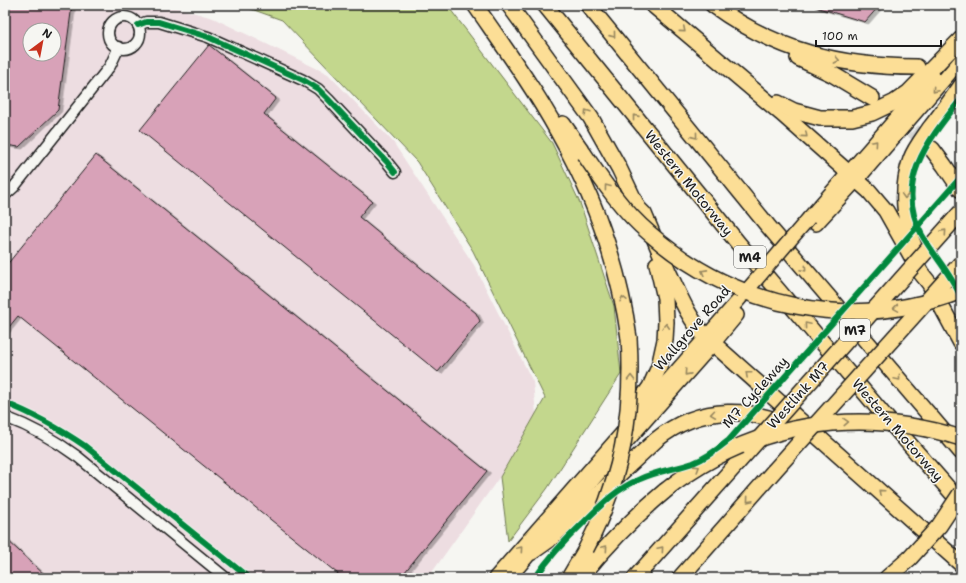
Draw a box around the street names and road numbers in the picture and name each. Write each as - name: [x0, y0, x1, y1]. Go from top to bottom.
- street label: Western Motorway: [641, 127, 737, 239]
- road number: M4: [734, 246, 766, 268]
- street label: Wallgrove Road: [650, 281, 734, 374]
- road number: M7: [840, 319, 870, 341]
- street label: M7 Cycleway: [718, 352, 792, 432]
- street label: Westlink M7: [763, 357, 833, 433]
- street label: Western Motorway: [848, 375, 948, 485]

